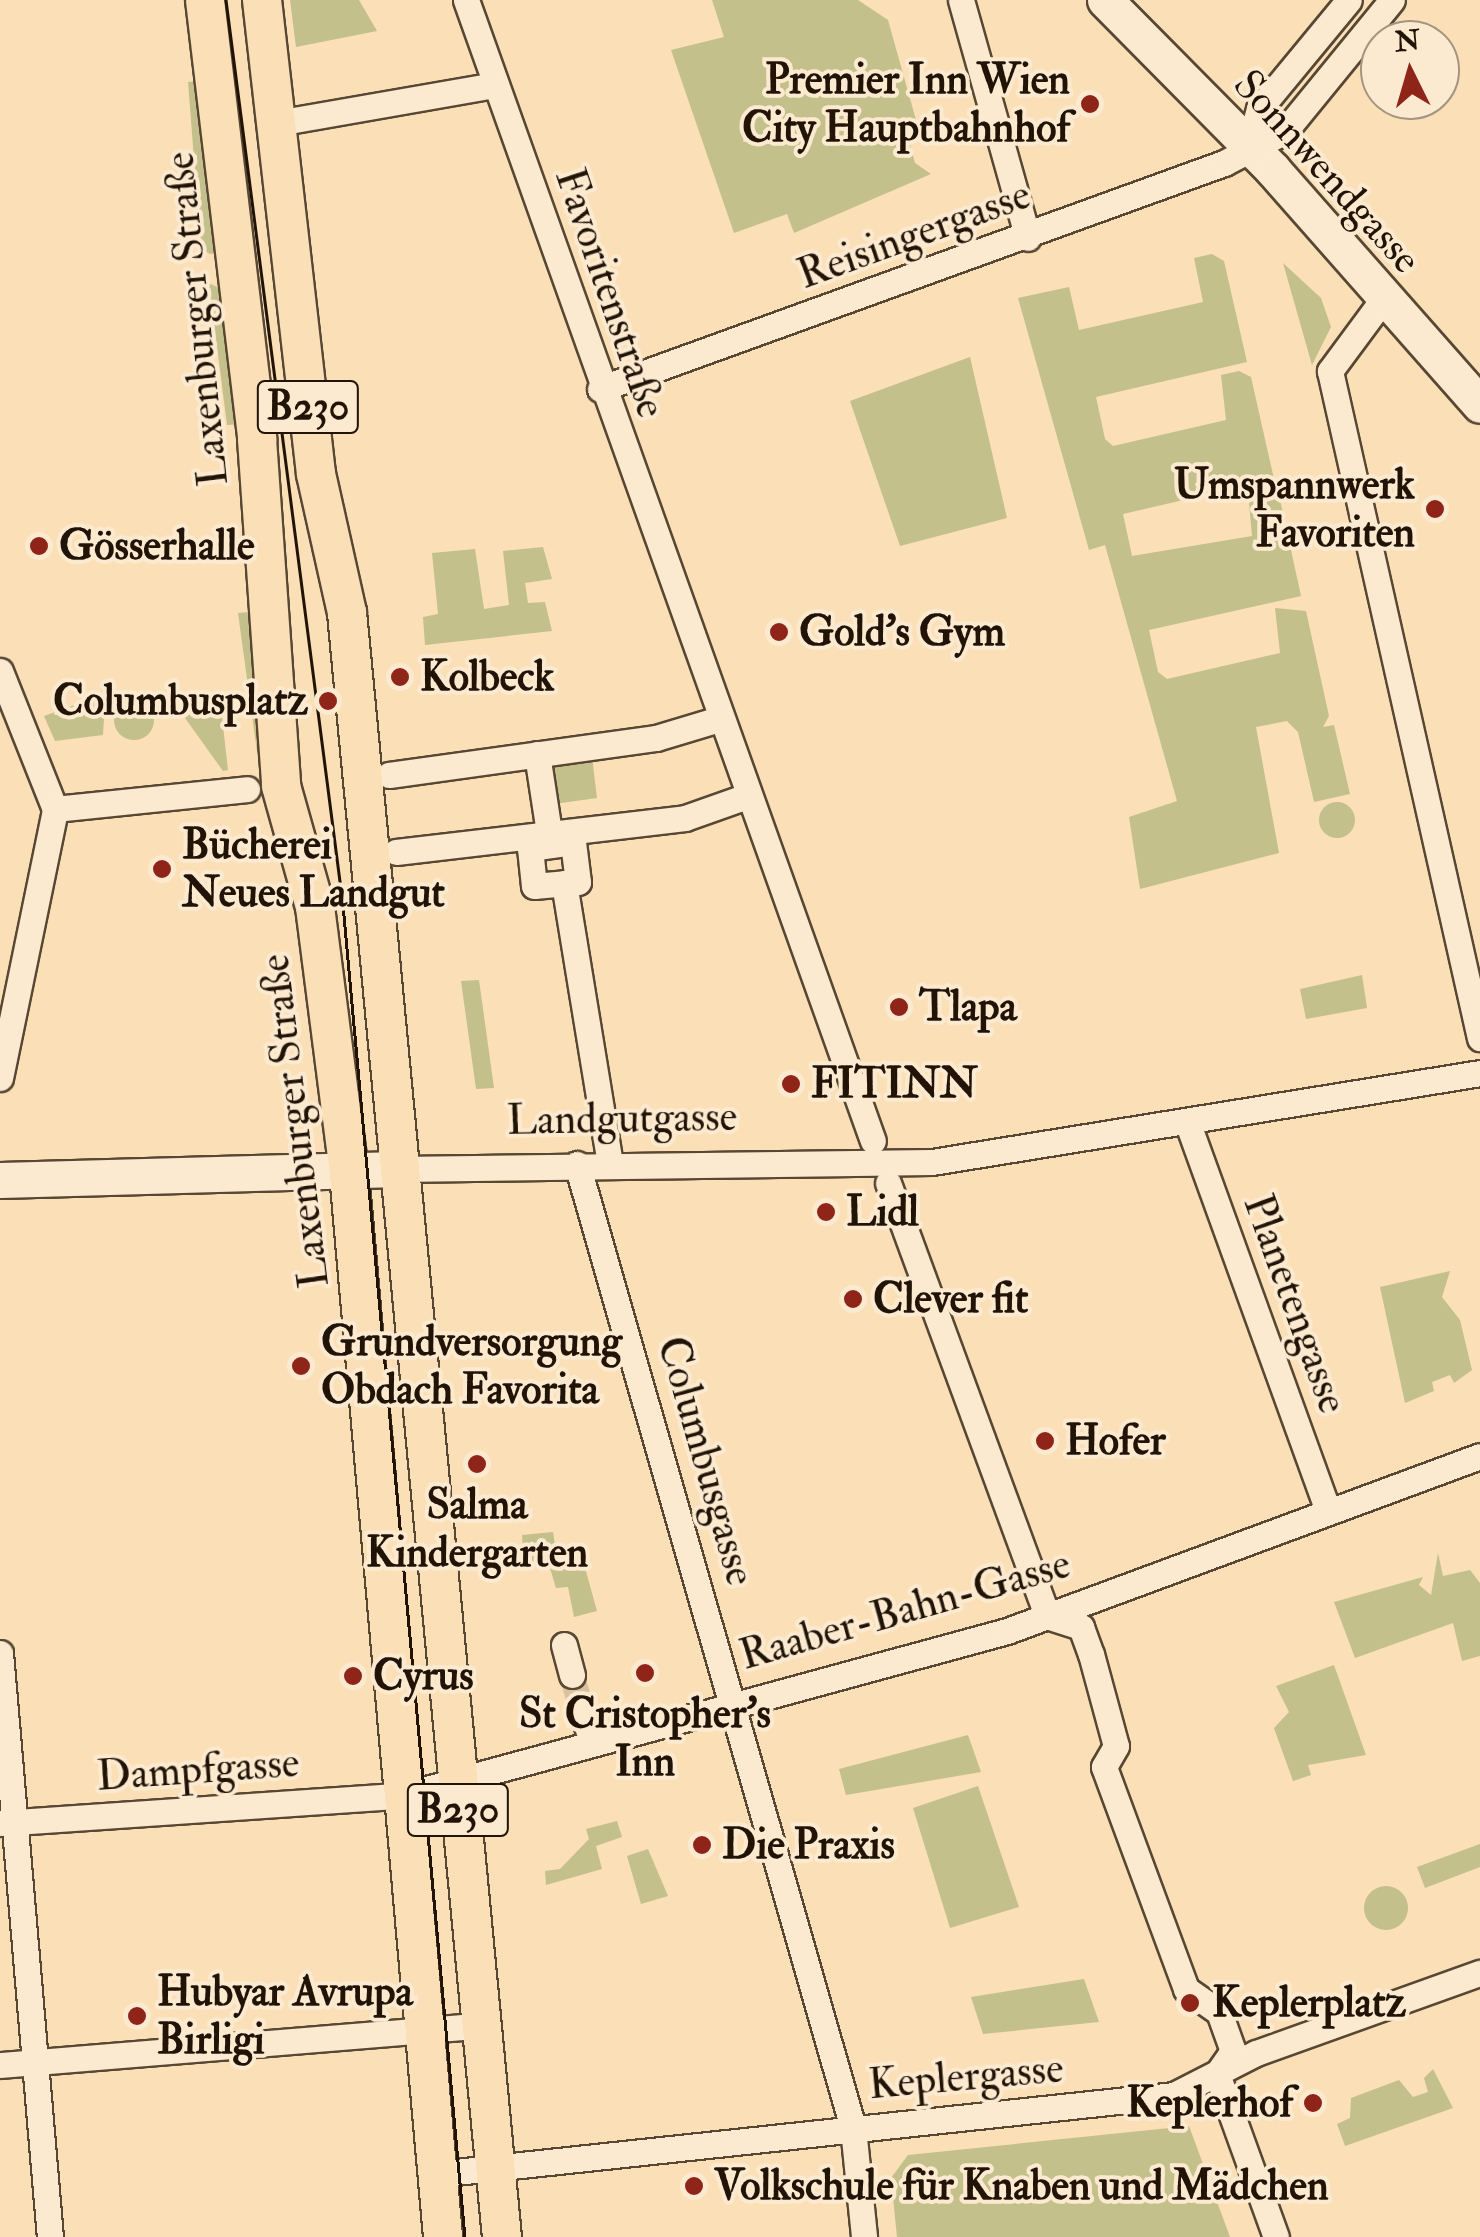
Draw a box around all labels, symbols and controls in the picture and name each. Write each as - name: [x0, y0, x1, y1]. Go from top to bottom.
- north arrow: [1360, 20, 1460, 120]
- text: N: [1393, 23, 1422, 60]
- place label: Premier Inn Wien City Hauptbahnhof: [742, 55, 1070, 154]
- street label: Sonnwendgasse: [1223, 60, 1431, 284]
- marker: Premier Inn Wien City Hauptbahnhof: [1079, 93, 1101, 115]
- street label: Laxenburger Straße: [154, 149, 240, 489]
- street label: Favoritenstraße: [544, 162, 676, 424]
- street label: Reisingergasse: [791, 170, 1037, 300]
- road number: B230: [256, 372, 360, 442]
- place label: Umspannwerk Favoriten: [1174, 460, 1415, 558]
- marker: Umspannwerk Favoriten: [1424, 498, 1446, 520]
- place label: Gösserhalle: [59, 521, 255, 571]
- marker: Gösserhalle: [28, 535, 50, 557]
- place label: Gold’s Gym: [799, 607, 1005, 657]
- marker: Gold’s Gym: [768, 621, 790, 643]
- place label: Kolbeck: [420, 652, 554, 702]
- marker: Kolbeck: [389, 666, 411, 688]
- place label: Columbusplatz: [53, 676, 308, 726]
- marker: Columbusplatz: [317, 690, 339, 712]
- place label: Bücherei Neues Landgut: [182, 820, 445, 918]
- marker: Bücherei Neues Landgut: [151, 858, 173, 880]
- street label: Laxenburger Straße: [250, 951, 340, 1291]
- place label: Tlapa: [919, 982, 1017, 1032]
- marker: Tlapa: [888, 996, 910, 1018]
- place label: FITINN: [811, 1059, 978, 1109]
- marker: FITINN: [780, 1073, 802, 1095]
- street label: Landgutgasse: [506, 1092, 738, 1146]
- place label: Lidl: [846, 1187, 919, 1237]
- street label: Planetengasse: [1232, 1188, 1358, 1420]
- marker: Lidl: [815, 1201, 837, 1223]
- place label: Clever fit: [873, 1274, 1028, 1324]
- marker: Clever fit: [842, 1288, 864, 1310]
- place label: Grundversorgung Obdach Favorita: [321, 1317, 622, 1415]
- street label: Columbusgasse: [646, 1331, 766, 1591]
- marker: Grundversorgung Obdach Favorita: [290, 1355, 312, 1377]
- place label: Hofer: [1065, 1416, 1166, 1466]
- marker: Hofer: [1034, 1430, 1056, 1452]
- marker: Salma Kindergarten: [466, 1453, 488, 1475]
- place label: Salma Kindergarten: [366, 1480, 588, 1578]
- street label: Raaber-Bahn-Gasse: [734, 1539, 1076, 1681]
- place label: Cyrus: [373, 1651, 474, 1701]
- marker: St Cristopher's Inn: [634, 1662, 656, 1684]
- marker: Cyrus: [342, 1665, 364, 1687]
- place label: St Cristopher's Inn: [519, 1689, 771, 1788]
- street label: Dampfgasse: [95, 1738, 301, 1802]
- road number: B230: [406, 1775, 510, 1845]
- place label: Die Praxis: [722, 1820, 895, 1870]
- marker: Die Praxis: [691, 1834, 713, 1856]
- place label: Hubyar Avrupa Birligi: [157, 1967, 413, 2066]
- place label: Keplerplatz: [1212, 1978, 1406, 2028]
- marker: Keplerplatz: [1177, 1990, 1203, 2016]
- marker: Hubyar Avrupa Birligi: [126, 2005, 148, 2027]
- street label: Keplergasse: [867, 2043, 1065, 2111]
- place label: Keplerhof: [1126, 2078, 1293, 2128]
- marker: Keplerhof: [1302, 2092, 1324, 2114]
- place label: Volkschule für Knaben und Mädchen: [714, 2161, 1329, 2211]
- marker: Volkschule für Knaben und Mädchen: [683, 2175, 705, 2197]

